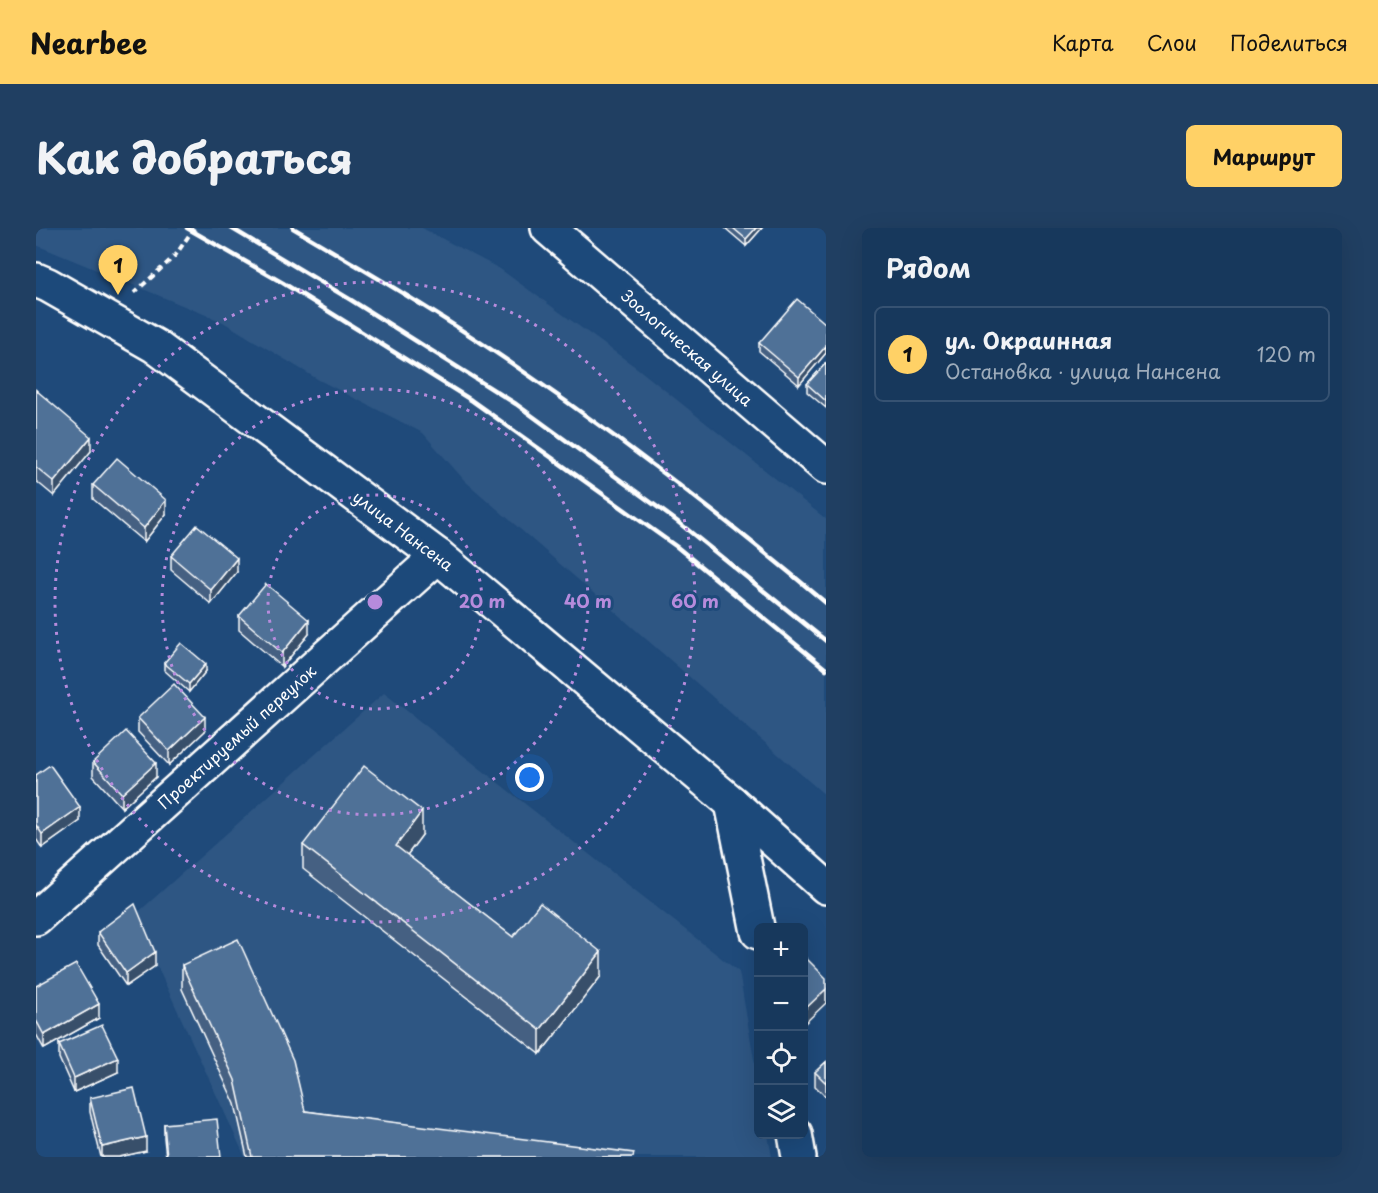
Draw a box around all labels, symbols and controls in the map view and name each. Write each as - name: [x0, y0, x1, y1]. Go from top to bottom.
- text: Nearbee: [30, 21, 147, 64]
- text: Карта: [1052, 26, 1114, 58]
- text: Слои: [1147, 26, 1197, 58]
- text: Поделиться: [1230, 26, 1348, 58]
- text: Как добраться: [36, 125, 353, 188]
- button: Маршрут: [1186, 125, 1342, 187]
- pin: 1: [98, 245, 137, 295]
- text: Рядом: [886, 248, 971, 287]
- street label: Зоологическая улица: [617, 283, 759, 411]
- text: ул. Окраинная: [945, 323, 1112, 356]
- text: 1: [903, 339, 912, 369]
- text: 120 m: [1257, 339, 1316, 369]
- text: Остановка · улица Нансена: [945, 356, 1220, 386]
- street label: улица Нансена: [348, 484, 459, 576]
- text: 20 m: [459, 587, 505, 614]
- text: 40 m: [564, 587, 612, 614]
- text: 60 m: [671, 587, 719, 614]
- centre of rings: [365, 592, 385, 612]
- street label: Проектируемый переулок: [152, 658, 321, 814]
- your location: [515, 763, 544, 792]
- map controls: [754, 923, 808, 1139]
- button: +: [754, 923, 808, 977]
- button: −: [754, 977, 808, 1031]
- button: locate: [754, 1031, 808, 1085]
- button: layers: [754, 1085, 808, 1139]

